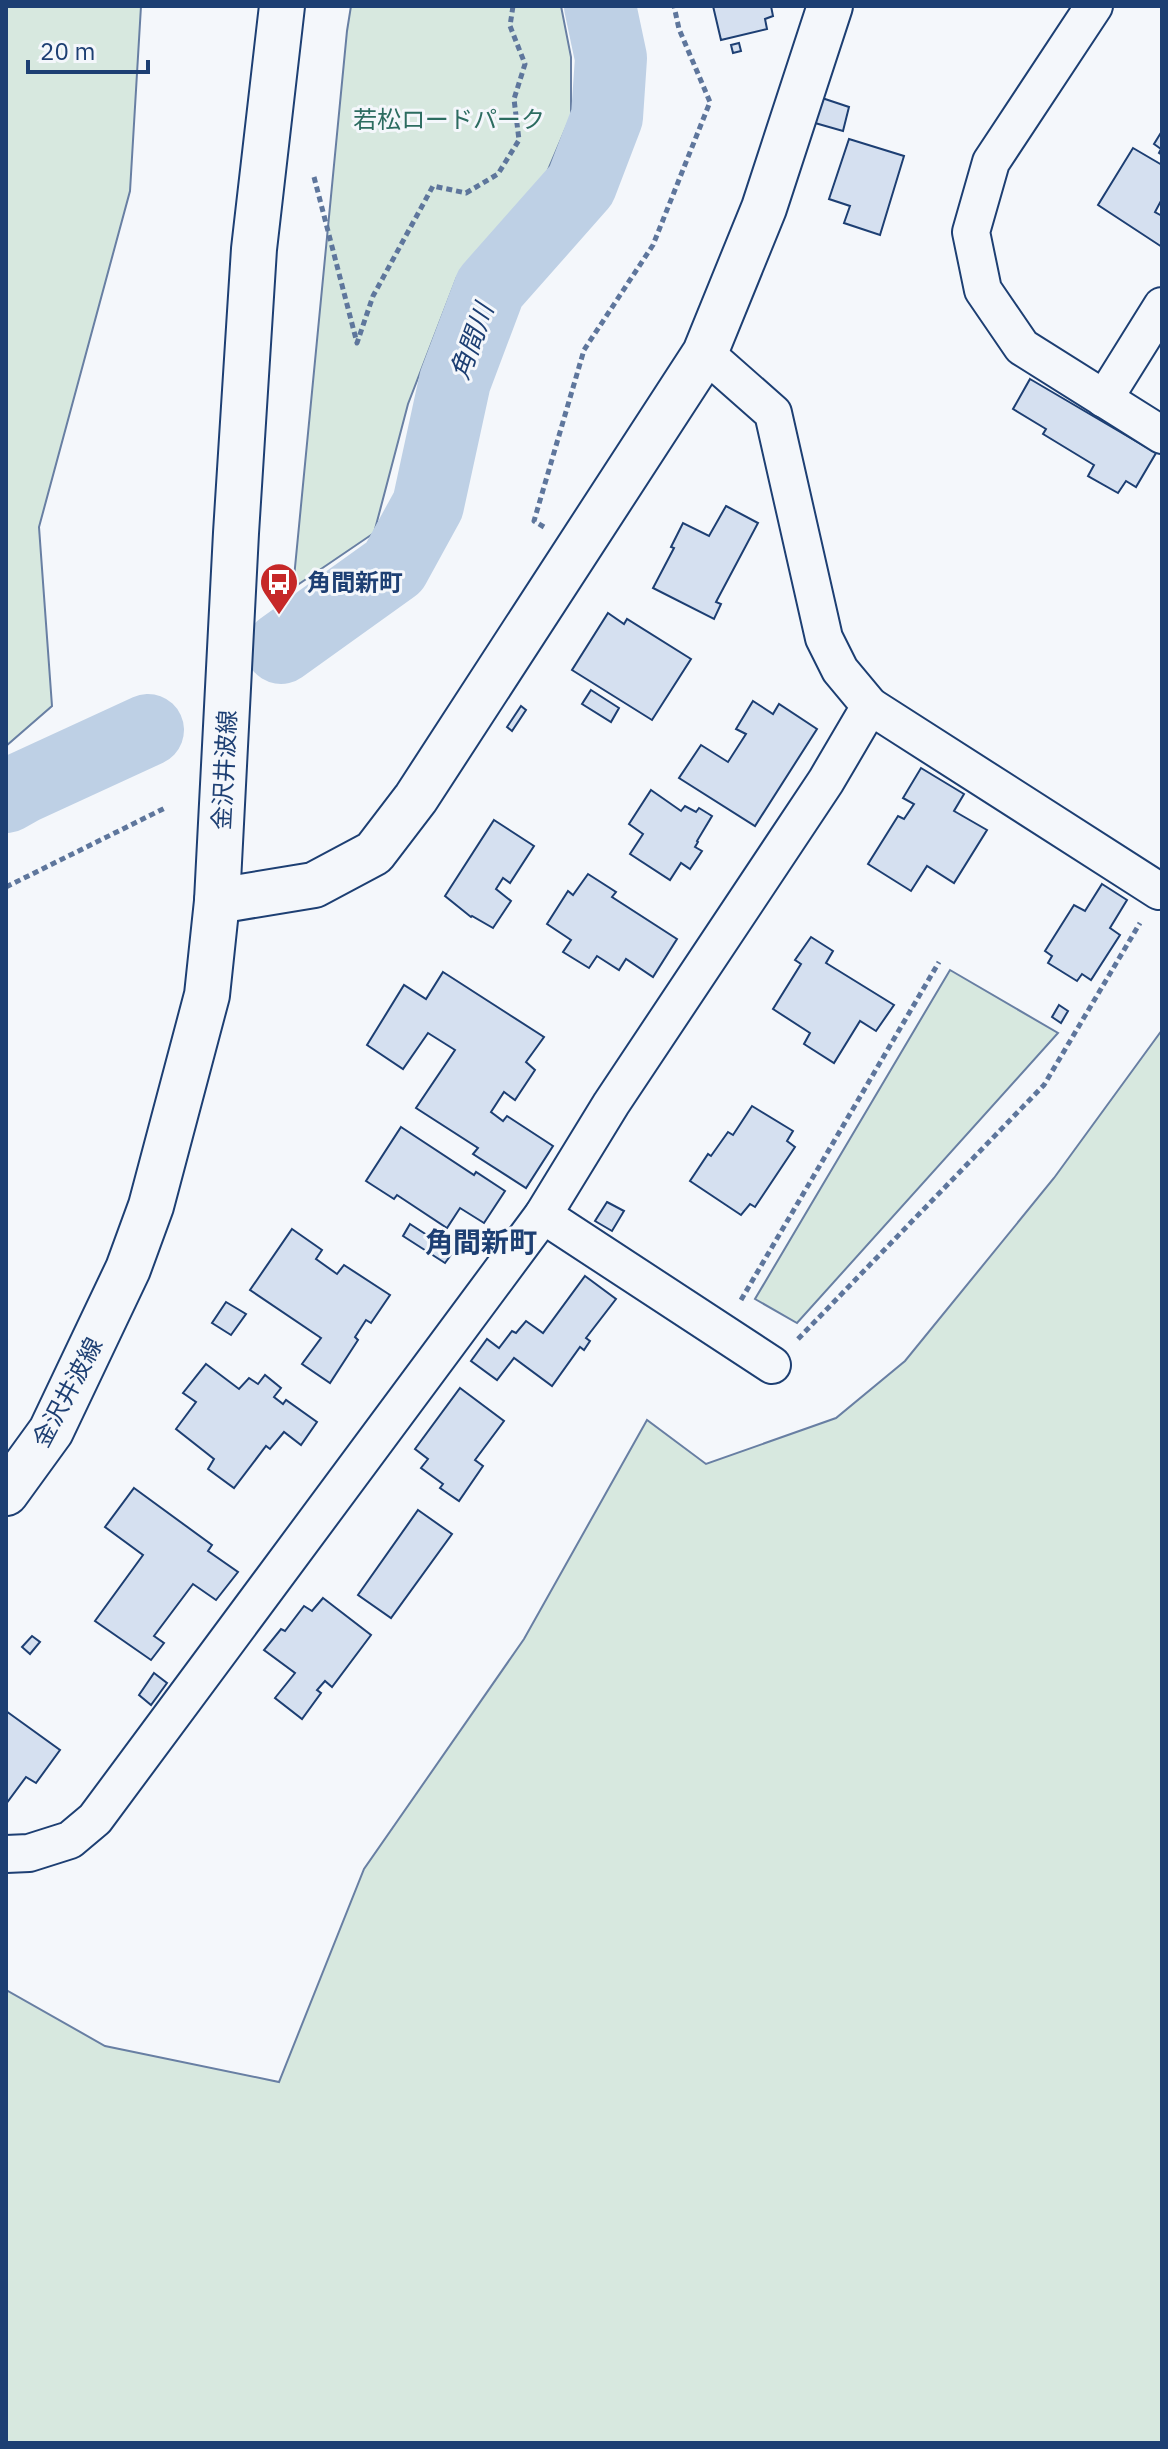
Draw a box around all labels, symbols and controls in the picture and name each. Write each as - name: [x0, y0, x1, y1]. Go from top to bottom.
- scale bar: [28, 24, 148, 74]
- text: 20 m: [40, 35, 95, 67]
- park label: 若松ロードパーク: [353, 103, 545, 135]
- water label: 角間川: [442, 296, 501, 383]
- bus stop icon: 角間新町: [258, 561, 300, 616]
- place label: 角間新町: [307, 566, 403, 598]
- street label: 金沢井波線: [205, 709, 243, 831]
- district label: 角間新町: [425, 1223, 537, 1260]
- street label: 金沢井波線: [25, 1332, 109, 1452]

